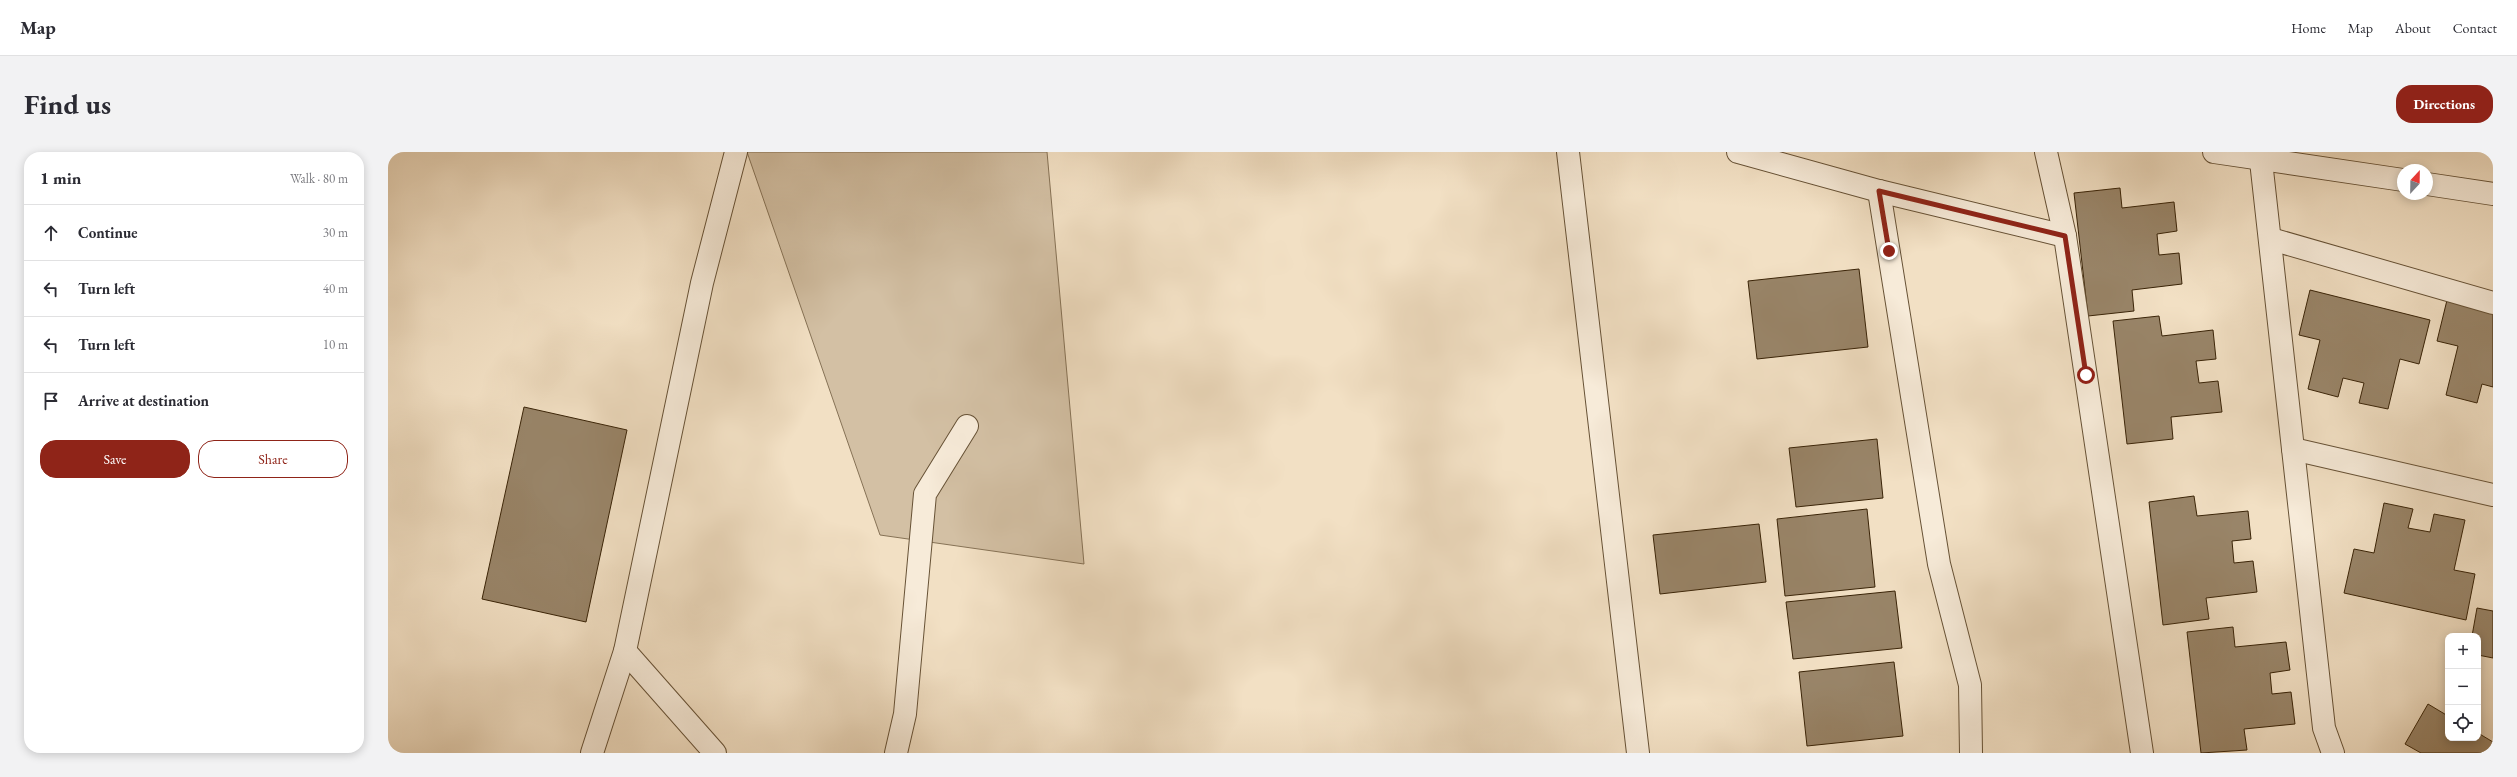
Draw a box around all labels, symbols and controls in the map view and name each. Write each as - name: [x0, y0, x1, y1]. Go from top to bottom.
- text: Map: [20, 15, 56, 40]
- text: Home: [2291, 19, 2326, 37]
- text: Map: [2348, 19, 2373, 37]
- text: About: [2395, 19, 2431, 37]
- text: Contact: [2453, 19, 2497, 37]
- button: Directions: [2396, 85, 2493, 123]
- text: Find us: [24, 86, 111, 122]
- north arrow: [2397, 164, 2433, 200]
- text: 1 min: [40, 167, 81, 189]
- text: Walk · 80 m: [290, 170, 348, 187]
- icon: ahead: [40, 222, 62, 244]
- text: Continue: [78, 223, 138, 242]
- text: 30 m: [323, 224, 348, 241]
- route end: [1880, 242, 1898, 260]
- icon: left: [40, 278, 62, 300]
- text: Turn left: [78, 279, 135, 298]
- text: 40 m: [323, 280, 348, 297]
- icon: left: [40, 334, 62, 356]
- text: Turn left: [78, 335, 135, 354]
- text: 10 m: [323, 336, 348, 353]
- route start: [2077, 366, 2095, 384]
- icon: arrive: [40, 390, 62, 412]
- text: Arrive at destination: [78, 391, 209, 410]
- button: Save: [40, 440, 190, 478]
- button: Share: [198, 440, 348, 478]
- map controls: [2445, 633, 2481, 741]
- button: +: [2445, 633, 2481, 669]
- button: −: [2445, 669, 2481, 705]
- button: locate: [2445, 705, 2481, 741]

